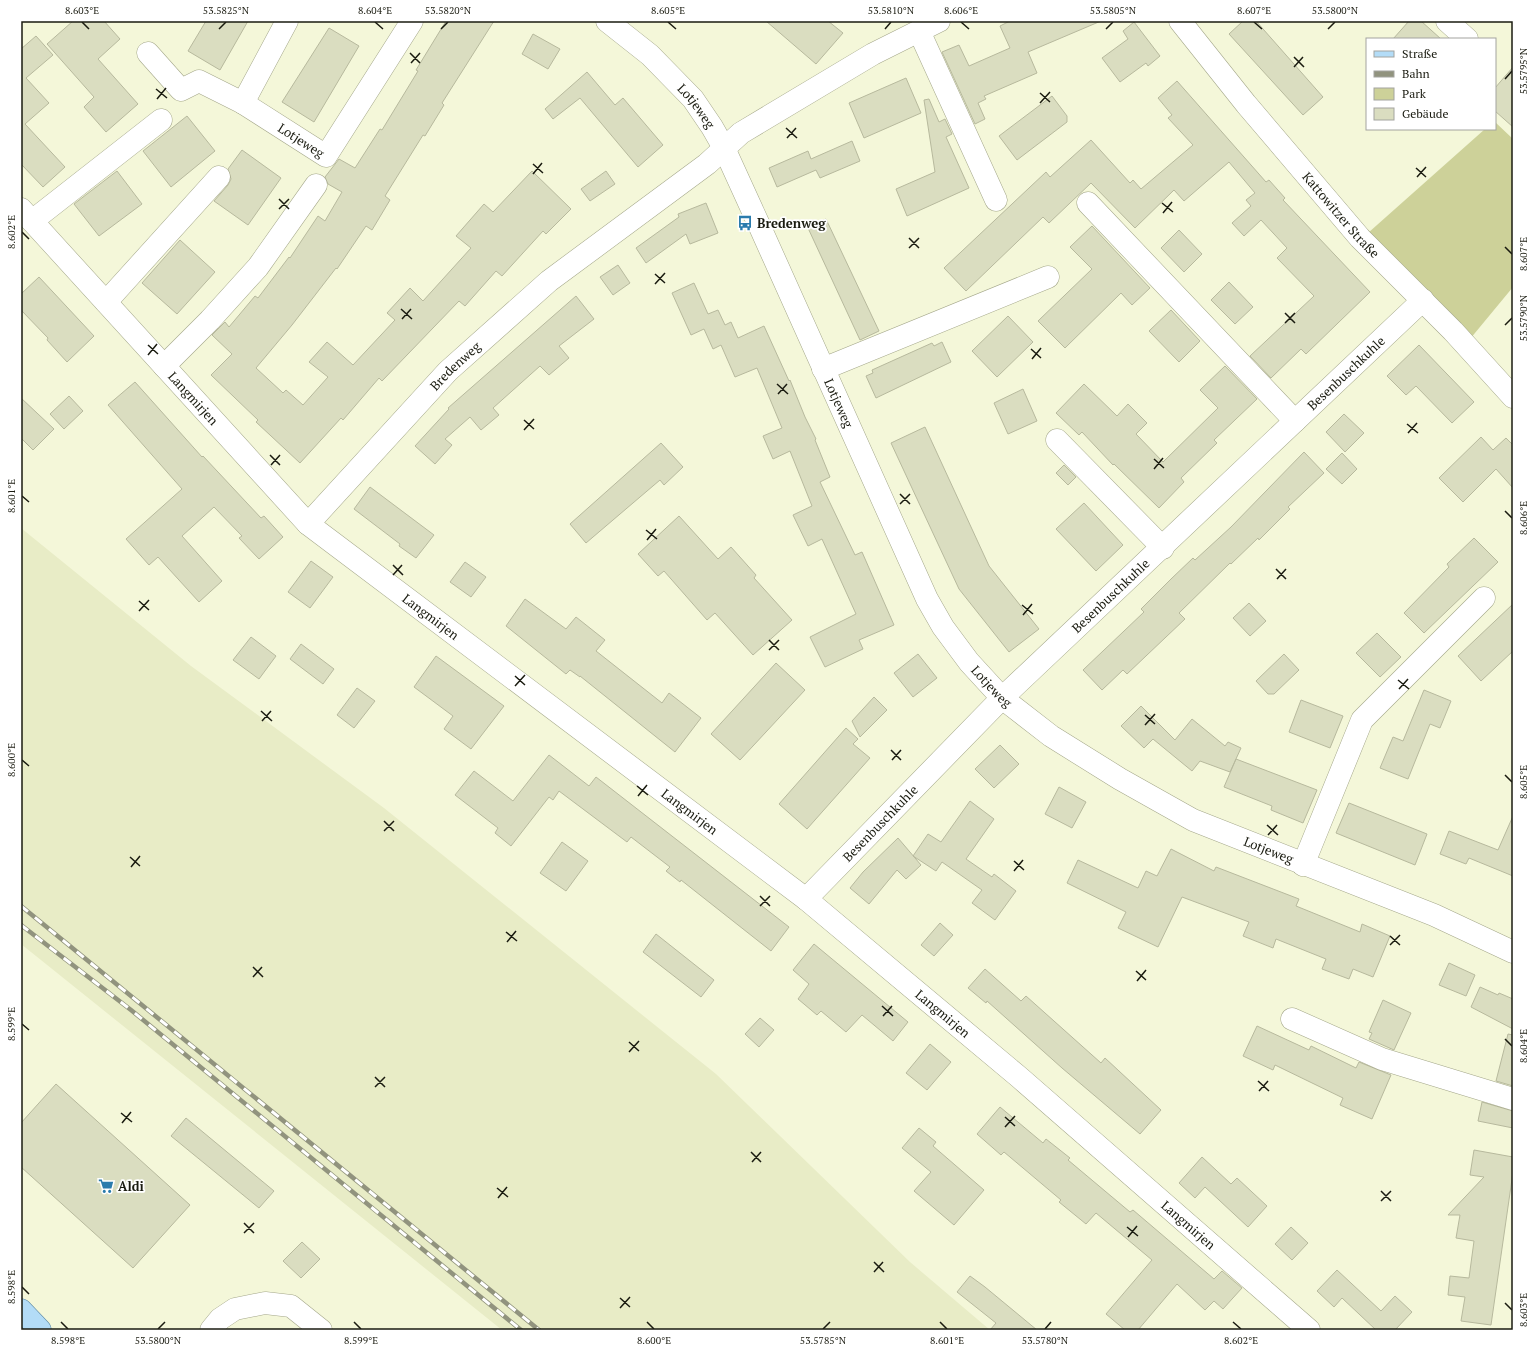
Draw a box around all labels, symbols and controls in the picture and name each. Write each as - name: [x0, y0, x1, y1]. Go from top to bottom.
- text: 8.603°E: [65, 4, 99, 17]
- text: 53.5825°N: [203, 4, 250, 17]
- text: 8.604°E: [358, 4, 392, 17]
- text: 53.5820°N: [425, 4, 472, 17]
- text: 8.605°E: [651, 4, 685, 17]
- text: 53.5810°N: [868, 4, 915, 17]
- text: 8.606°E: [944, 4, 978, 17]
- text: 53.5805°N: [1090, 4, 1137, 17]
- text: 8.607°E: [1237, 4, 1271, 17]
- text: 53.5800°N: [1312, 4, 1359, 17]
- legend: [1366, 38, 1496, 130]
- text: Straße: [1402, 46, 1437, 61]
- text: 53.5795°N: [1517, 47, 1530, 94]
- text: Bahn: [1402, 66, 1430, 81]
- street label: Lotjeweg: [674, 80, 719, 132]
- text: Park: [1402, 86, 1427, 101]
- text: Gebäude: [1402, 106, 1448, 121]
- street label: Lotjeweg: [274, 119, 328, 162]
- street label: Kattowitzer Straße: [1298, 168, 1384, 262]
- bus stop icon: Bredenweg: [736, 214, 754, 232]
- place label: Bredenweg: [757, 214, 826, 232]
- text: 8.602°E: [5, 215, 18, 249]
- text: 8.607°E: [1517, 237, 1530, 271]
- text: 53.5790°N: [1517, 294, 1530, 341]
- street label: Besenbuschkuhle: [1303, 332, 1389, 414]
- street label: Bredenweg: [426, 337, 484, 394]
- street label: Langmirjen: [164, 368, 223, 429]
- street label: Lotjeweg: [820, 376, 858, 430]
- text: 8.601°E: [5, 479, 18, 513]
- text: 8.606°E: [1517, 501, 1530, 535]
- street label: Besenbuschkuhle: [1068, 554, 1153, 637]
- street label: Langmirjen: [399, 589, 463, 644]
- street label: Lotjeweg: [967, 661, 1016, 712]
- text: 8.600°E: [5, 743, 18, 777]
- text: 8.605°E: [1517, 765, 1530, 799]
- street label: Besenbuschkuhle: [838, 781, 922, 865]
- street label: Langmirjen: [658, 784, 722, 839]
- street label: Lotjeweg: [1241, 832, 1296, 868]
- street label: Langmirjen: [912, 985, 974, 1042]
- text: 8.599°E: [5, 1007, 18, 1041]
- text: 8.604°E: [1517, 1029, 1530, 1063]
- supermarket icon: Aldi: [97, 1177, 115, 1195]
- place label: Aldi: [118, 1177, 144, 1195]
- street label: Langmirjen: [1157, 1196, 1220, 1254]
- text: 8.598°E: [5, 1270, 18, 1304]
- text: 8.603°E: [1517, 1293, 1530, 1327]
- text: 8.598°E: [51, 1334, 85, 1347]
- text: 53.5800°N: [135, 1334, 182, 1347]
- text: 8.599°E: [344, 1334, 378, 1347]
- text: 8.600°E: [637, 1334, 671, 1347]
- text: 53.5785°N: [800, 1334, 847, 1347]
- text: 8.601°E: [930, 1334, 964, 1347]
- text: 53.5780°N: [1022, 1334, 1069, 1347]
- text: 8.602°E: [1224, 1334, 1258, 1347]

